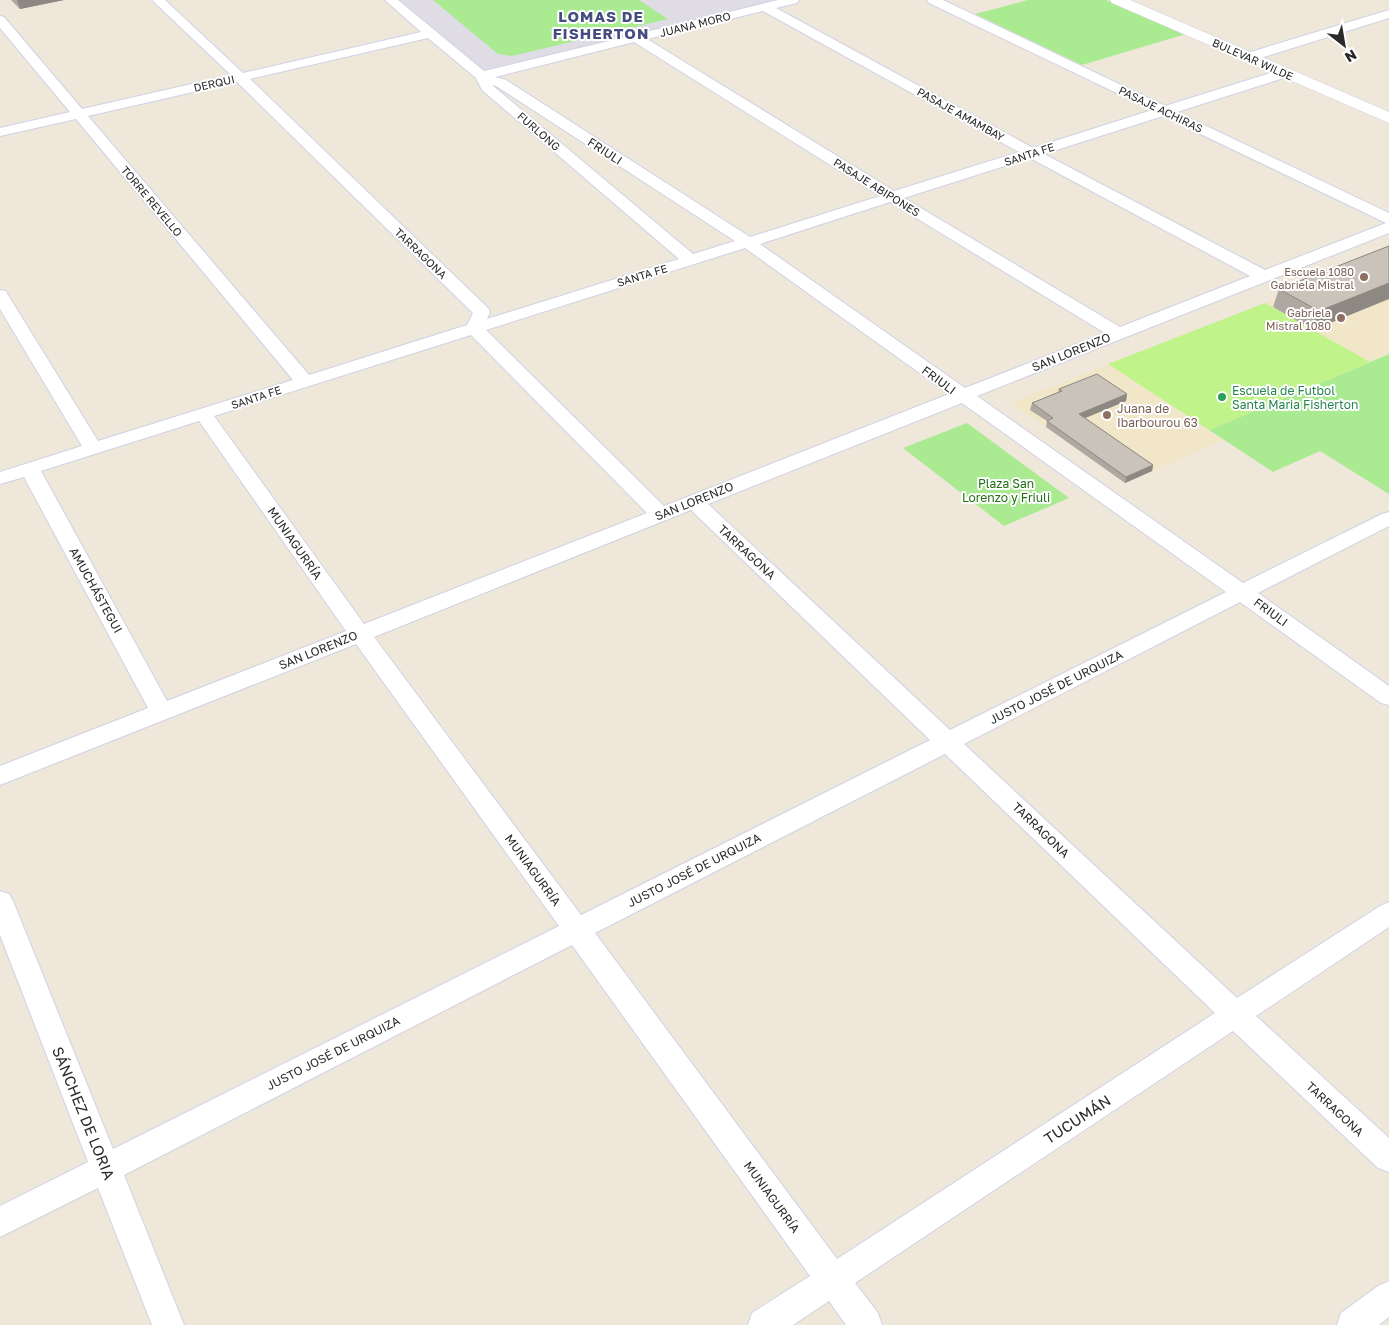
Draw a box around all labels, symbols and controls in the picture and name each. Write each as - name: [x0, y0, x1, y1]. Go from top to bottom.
- district label: LOMAS DE FISHERTON: [553, 7, 649, 42]
- street label: JUANA MORO: [658, 9, 732, 39]
- north arrow: [1319, 20, 1369, 70]
- street label: BULEVAR WILDE: [1211, 35, 1296, 83]
- text: N: [1342, 47, 1360, 67]
- street label: DERQUI: [192, 72, 236, 94]
- street label: PASAJE ACHIRAS: [1117, 83, 1205, 135]
- street label: PASAJE AMAMBAY: [915, 85, 1007, 143]
- street label: FURLONG: [515, 109, 563, 153]
- street label: FRIULI: [585, 134, 625, 168]
- street label: SANTA FE: [1002, 140, 1056, 168]
- street label: PASAJE ABIPONES: [831, 155, 923, 219]
- street label: TORRE REVELLO: [119, 163, 185, 239]
- street label: TARRAGONA: [392, 225, 450, 281]
- street label: SANTA FE: [615, 261, 669, 289]
- place label: Escuela 1080 Gabriela Mistral: [1271, 265, 1354, 291]
- marker: Escuela 1080 Gabriela Mistral: [1358, 271, 1370, 283]
- place label: Gabriela Mistral 1080: [1266, 306, 1331, 332]
- marker: Gabriela Mistral 1080: [1335, 312, 1347, 324]
- street label: SAN LORENZO: [1029, 329, 1113, 375]
- street label: FRIULI: [919, 363, 959, 397]
- street label: SANTA FE: [229, 383, 283, 411]
- place label: Escuela de Futbol Santa Maria Fisherton: [1232, 383, 1358, 412]
- marker: Escuela de Futbol Santa Maria Fisherton: [1216, 391, 1228, 403]
- place label: Juana de Ibarbourou 63: [1117, 401, 1198, 430]
- marker: Juana de Ibarbourou 63: [1101, 409, 1113, 421]
- park label: Plaza San Lorenzo y Friuli: [962, 476, 1050, 505]
- street label: SAN LORENZO: [652, 478, 736, 524]
- street label: MUNIAGURRÍA: [264, 504, 326, 582]
- street label: TARRAGONA: [715, 522, 779, 582]
- street label: AMUCHÁSTEGUI: [66, 545, 126, 635]
- street label: FRIULI: [1251, 595, 1291, 629]
- street label: SAN LORENZO: [276, 627, 360, 673]
- street label: JUSTO JOSÉ DE URQUIZA: [987, 647, 1125, 727]
- street label: TARRAGONA: [1009, 799, 1073, 861]
- street label: JUSTO JOSÉ DE URQUIZA: [625, 830, 763, 910]
- street label: MUNIAGURRÍA: [502, 831, 564, 909]
- street label: JUSTO JOSÉ DE URQUIZA: [264, 1013, 402, 1093]
- street label: SÁNCHEZ DE LORIA: [49, 1044, 119, 1182]
- street label: TARRAGONA: [1303, 1079, 1367, 1139]
- street label: TUCUMÁN: [1040, 1091, 1114, 1147]
- street label: MUNIAGURRÍA: [741, 1158, 803, 1236]

